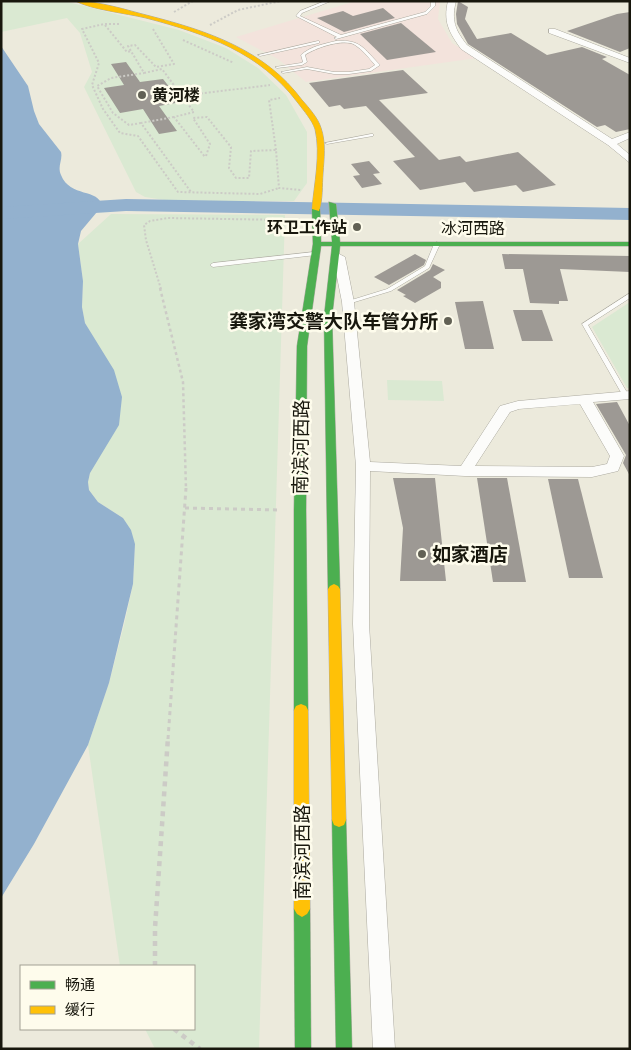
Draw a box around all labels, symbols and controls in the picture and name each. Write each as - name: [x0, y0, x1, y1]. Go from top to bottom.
- place label: 黄河楼: [152, 86, 200, 105]
- marker: 黄河楼: [136, 89, 148, 101]
- place label: 环卫工作站: [267, 218, 347, 237]
- street label: 冰河西路: [441, 219, 505, 238]
- marker: 环卫工作站: [351, 221, 363, 233]
- place label: 龚家湾交警大队车管分所: [229, 310, 438, 333]
- marker: 龚家湾交警大队车管分所: [442, 315, 454, 327]
- street label: 南滨河西路: [289, 399, 313, 495]
- place label: 如家酒店: [432, 543, 508, 566]
- marker: 如家酒店: [416, 548, 428, 560]
- street label: 南滨河西路: [291, 804, 314, 900]
- legend: [20, 965, 195, 1030]
- text: 畅通: [65, 976, 95, 994]
- text: 缓行: [65, 1001, 95, 1019]

